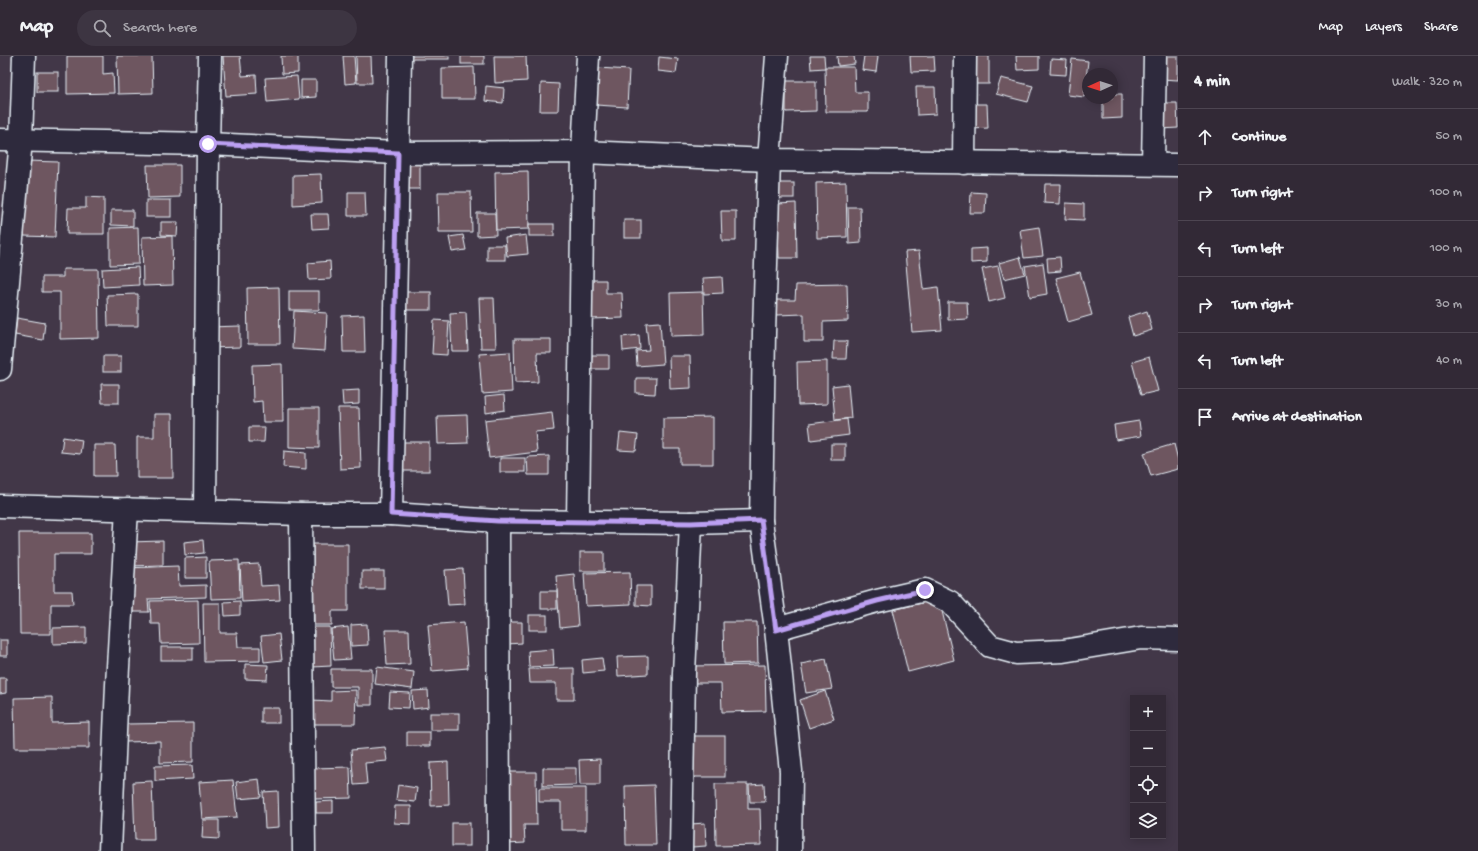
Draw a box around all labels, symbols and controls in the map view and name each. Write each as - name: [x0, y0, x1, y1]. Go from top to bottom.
- search box: [77, 10, 357, 46]
- text: Map: [20, 16, 53, 39]
- icon: search: [91, 17, 113, 39]
- text: Search here: [123, 19, 197, 37]
- text: Map: [1319, 19, 1343, 36]
- text: Layers: [1365, 19, 1402, 36]
- text: Share: [1424, 19, 1458, 36]
- north arrow: [1082, 68, 1118, 104]
- text: 4 min: [1194, 72, 1230, 92]
- text: Walk · 320 m: [1392, 75, 1462, 90]
- icon: ahead: [1194, 126, 1216, 148]
- text: Continue: [1232, 128, 1286, 146]
- text: 50 m: [1435, 129, 1462, 144]
- route start: [199, 135, 217, 153]
- icon: right: [1194, 182, 1216, 204]
- text: Turn right: [1232, 184, 1292, 202]
- text: 100 m: [1430, 185, 1462, 200]
- icon: left: [1194, 238, 1216, 260]
- text: Turn left: [1232, 240, 1283, 258]
- text: 100 m: [1430, 241, 1462, 256]
- icon: right: [1194, 294, 1216, 316]
- text: Turn right: [1232, 296, 1292, 314]
- text: 30 m: [1436, 297, 1462, 312]
- icon: left: [1194, 350, 1216, 372]
- text: Turn left: [1232, 352, 1283, 370]
- text: 40 m: [1436, 353, 1462, 368]
- icon: arrive: [1194, 406, 1216, 428]
- text: Arrive at destination: [1232, 408, 1362, 426]
- route end: [916, 581, 934, 599]
- map controls: [1130, 695, 1166, 839]
- button: +: [1130, 695, 1166, 731]
- button: −: [1130, 731, 1166, 767]
- button: locate: [1130, 767, 1166, 803]
- button: layers: [1130, 803, 1166, 839]

